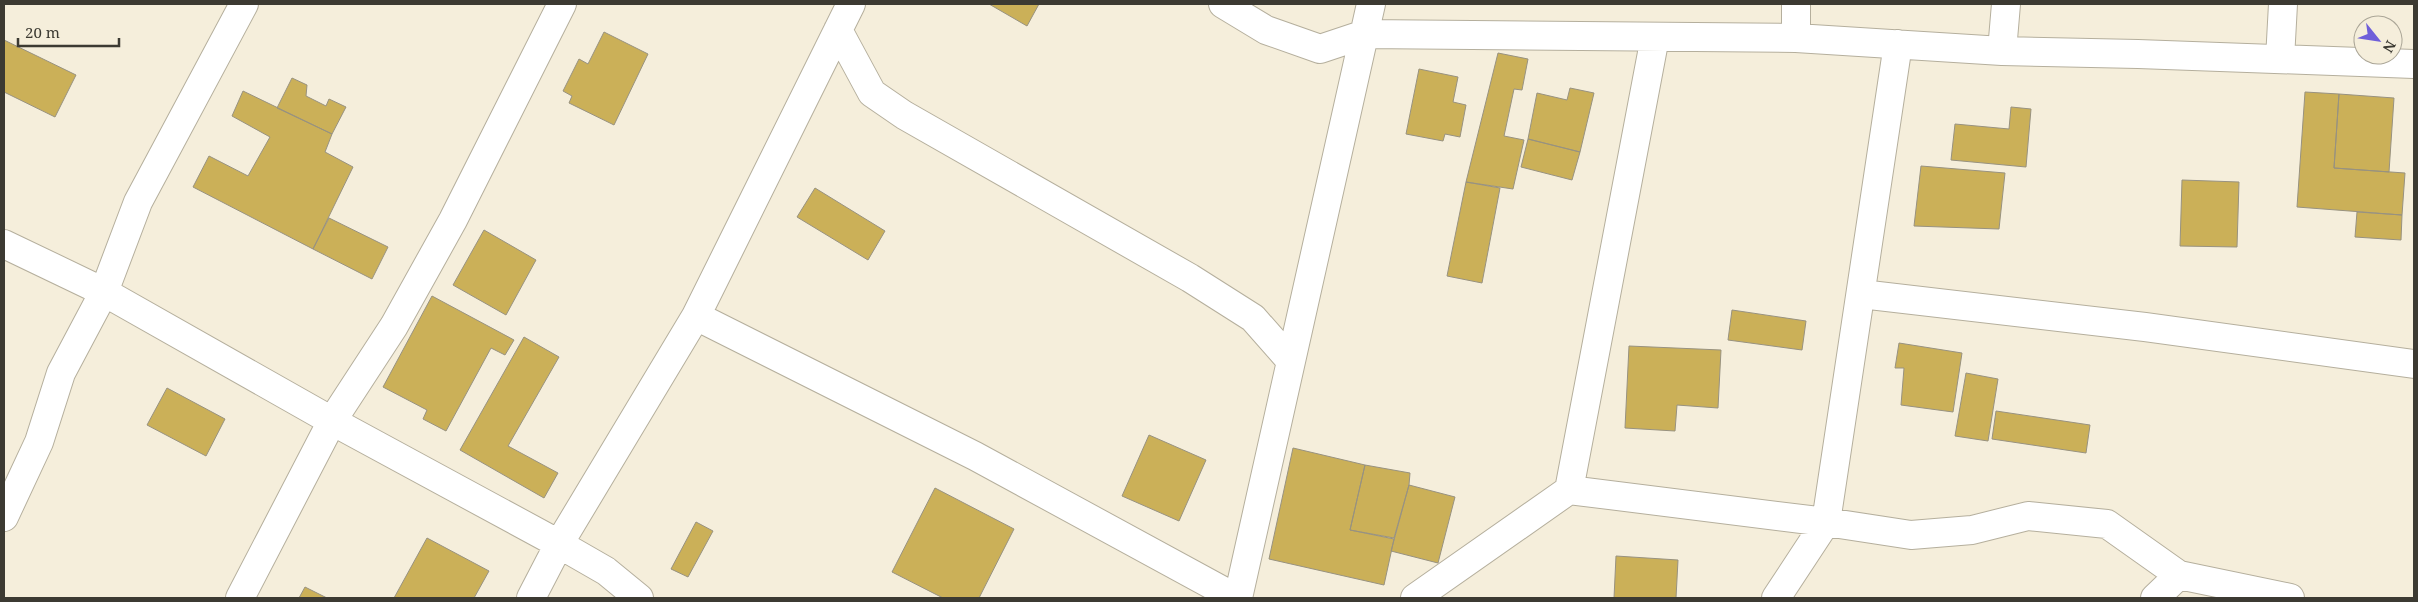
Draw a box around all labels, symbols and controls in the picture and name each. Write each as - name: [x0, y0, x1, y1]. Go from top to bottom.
- scale bar: [18, 15, 119, 47]
- north arrow: [2353, 15, 2403, 65]
- text: 20 m: [25, 22, 60, 42]
- text: N: [2379, 37, 2401, 56]

